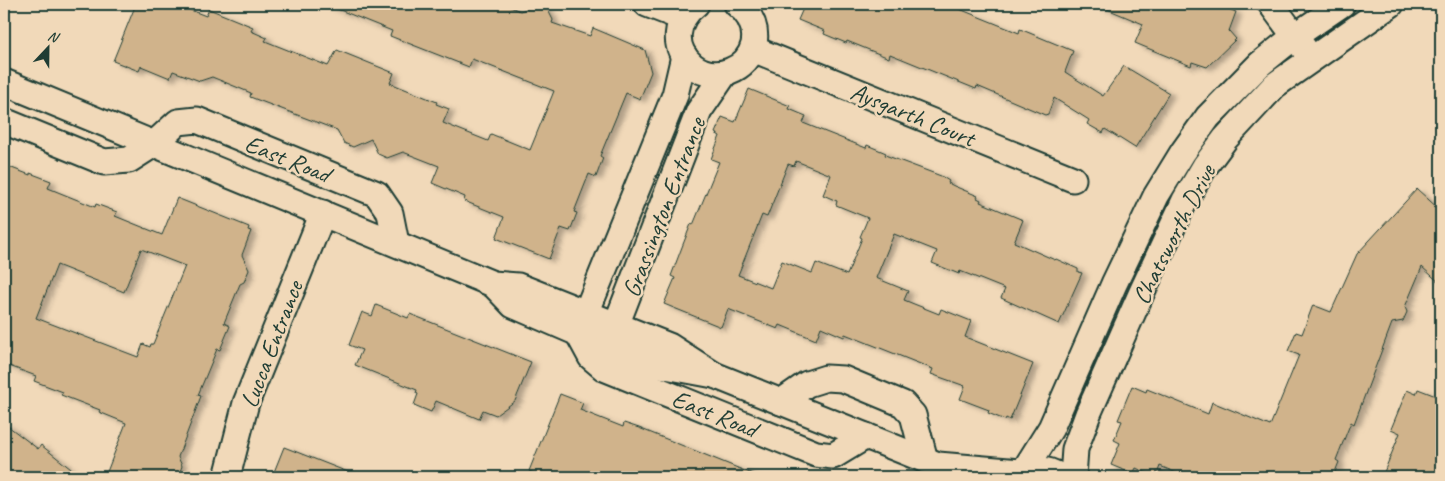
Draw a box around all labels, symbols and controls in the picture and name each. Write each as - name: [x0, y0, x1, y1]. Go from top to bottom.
- north arrow: [22, 22, 72, 72]
- text: N: [45, 27, 62, 47]
- street label: Aysgarth Court: [846, 76, 982, 155]
- street label: Grassington Entrance: [615, 111, 713, 302]
- street label: East Road: [240, 127, 338, 192]
- street label: Chatsworth Drive: [1125, 158, 1224, 310]
- street label: Lucca Entrance: [233, 275, 311, 412]
- street label: East Road: [667, 382, 765, 447]

